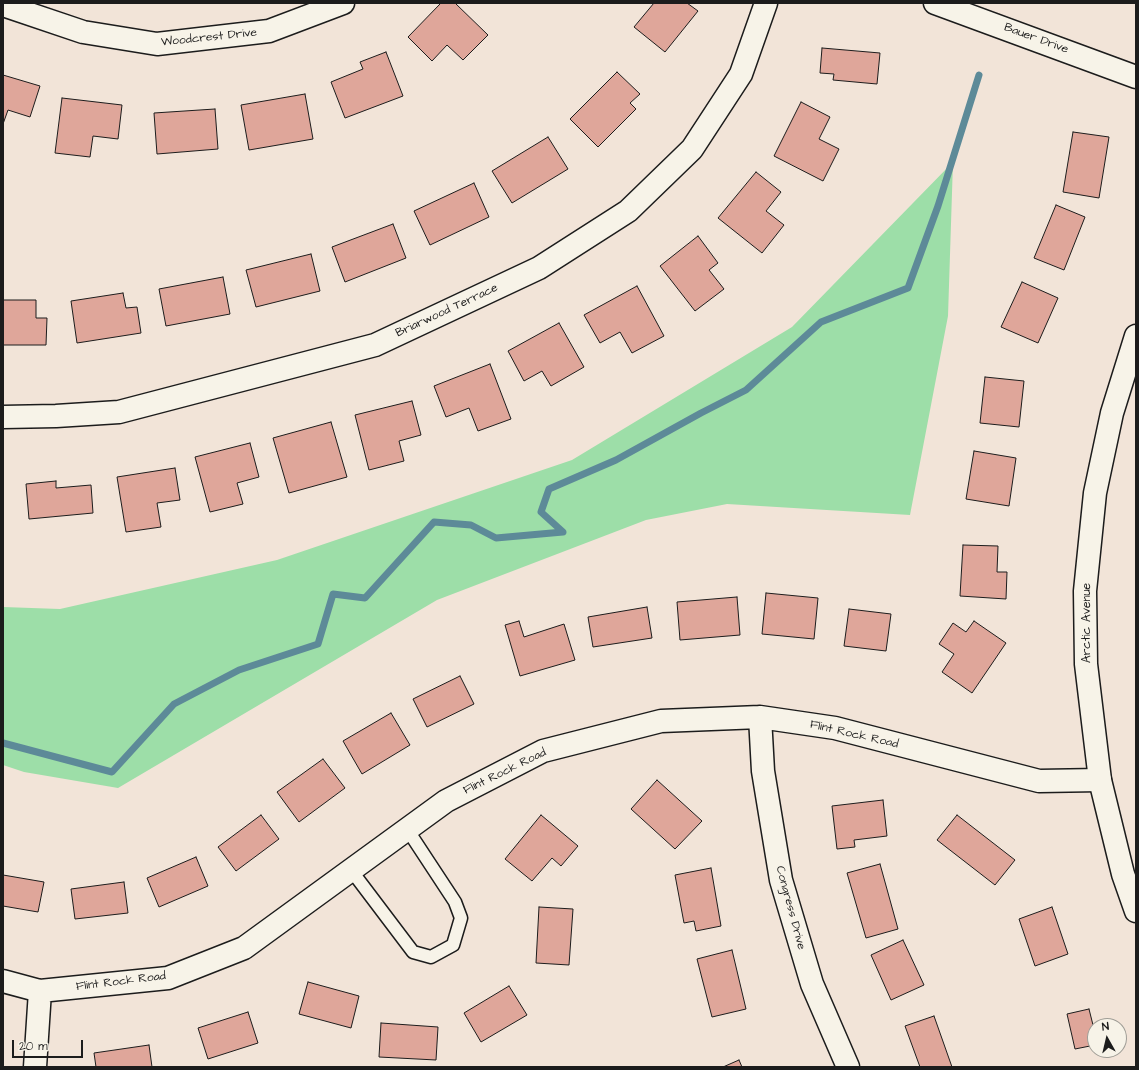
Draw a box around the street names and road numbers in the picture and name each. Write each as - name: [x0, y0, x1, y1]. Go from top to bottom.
- street label: Bauer Drive: [1002, 21, 1070, 57]
- street label: Woodcrest Drive: [160, 26, 258, 50]
- street label: Briarwood Terrace: [394, 281, 500, 341]
- street label: Arctic Avenue: [1080, 583, 1094, 663]
- street label: Flint Rock Road: [808, 718, 900, 752]
- street label: Flint Rock Road: [461, 746, 549, 798]
- street label: Congress Drive: [772, 864, 808, 952]
- street label: Flint Rock Road: [75, 969, 167, 995]

